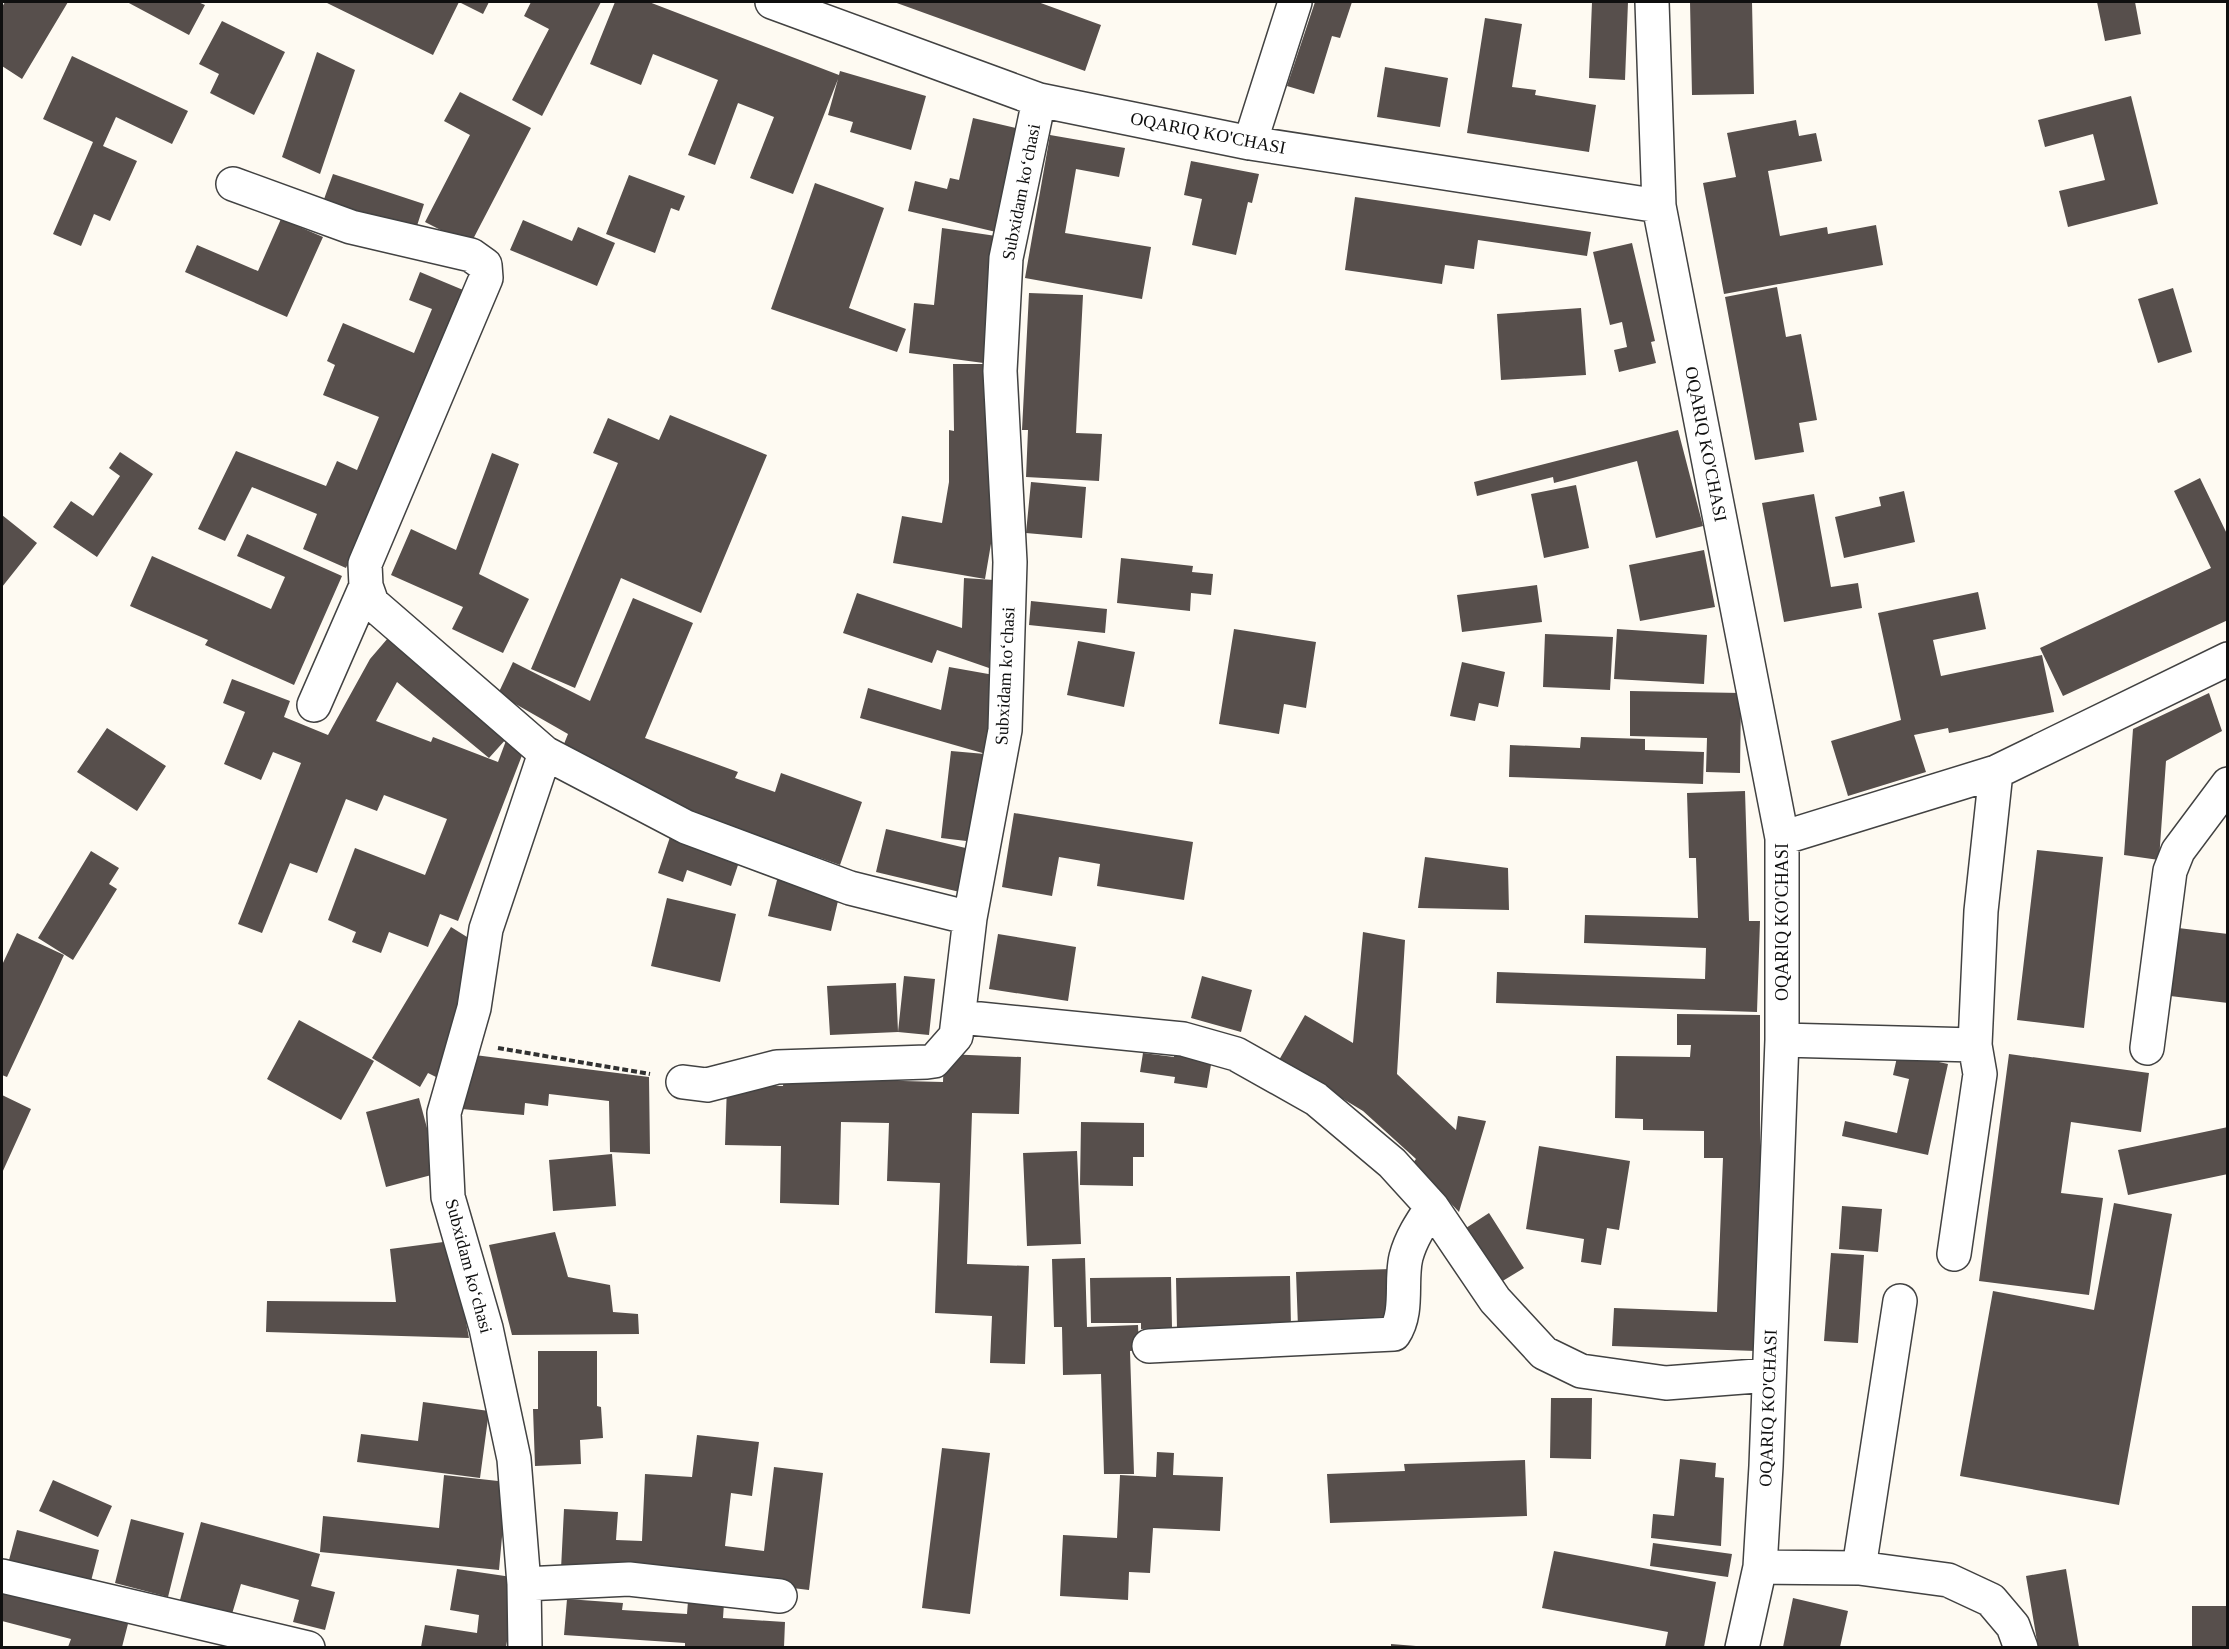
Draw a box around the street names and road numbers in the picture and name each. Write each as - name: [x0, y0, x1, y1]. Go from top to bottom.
- street label: OQARIQ KO'CHASI: [1129, 108, 1287, 158]
- street label: Subxidam koʻchasi: [998, 122, 1044, 262]
- street label: OQARIQ KO'CHASI: [1681, 365, 1731, 523]
- street label: Subxidam koʻchasi: [991, 606, 1019, 746]
- street label: OQARIQ KO'CHASI: [1772, 843, 1792, 1001]
- street label: Subxidam koʻchasi: [441, 1197, 497, 1335]
- street label: OQARIQ KO'CHASI: [1755, 1329, 1781, 1487]

